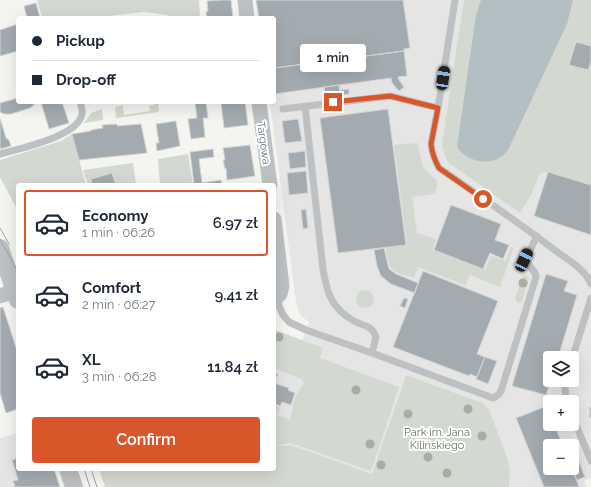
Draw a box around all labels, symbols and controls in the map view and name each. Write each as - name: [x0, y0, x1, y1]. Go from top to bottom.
- text: Pickup: [56, 32, 105, 50]
- callout: 1 min: [300, 44, 366, 72]
- text: 1 min: [317, 50, 349, 65]
- car: [435, 65, 451, 91]
- text: Drop-off: [56, 71, 116, 89]
- route end: [324, 93, 342, 111]
- street label: Targowa: [254, 121, 273, 165]
- route start: [474, 190, 492, 208]
- icon: car: [34, 205, 70, 241]
- text: Economy: [82, 207, 149, 225]
- text: 6.97 zł: [213, 214, 258, 232]
- text: 1 min · 06:26: [82, 225, 155, 240]
- car: [513, 247, 535, 273]
- icon: car: [34, 277, 70, 313]
- text: Comfort: [82, 279, 141, 297]
- text: 9.41 zł: [214, 286, 258, 304]
- text: 2 min · 06:27: [82, 297, 156, 312]
- icon: car: [34, 349, 70, 385]
- text: XL: [82, 351, 100, 369]
- map controls: [543, 351, 579, 475]
- button: layers: [543, 351, 579, 387]
- text: 11.84 zł: [207, 358, 258, 376]
- text: 3 min · 06:28: [82, 369, 156, 384]
- button: +: [543, 395, 579, 431]
- button: Confirm: [32, 417, 260, 463]
- park label: Park im. Jana Kilińskiego: [404, 426, 470, 452]
- button: −: [543, 439, 579, 475]

